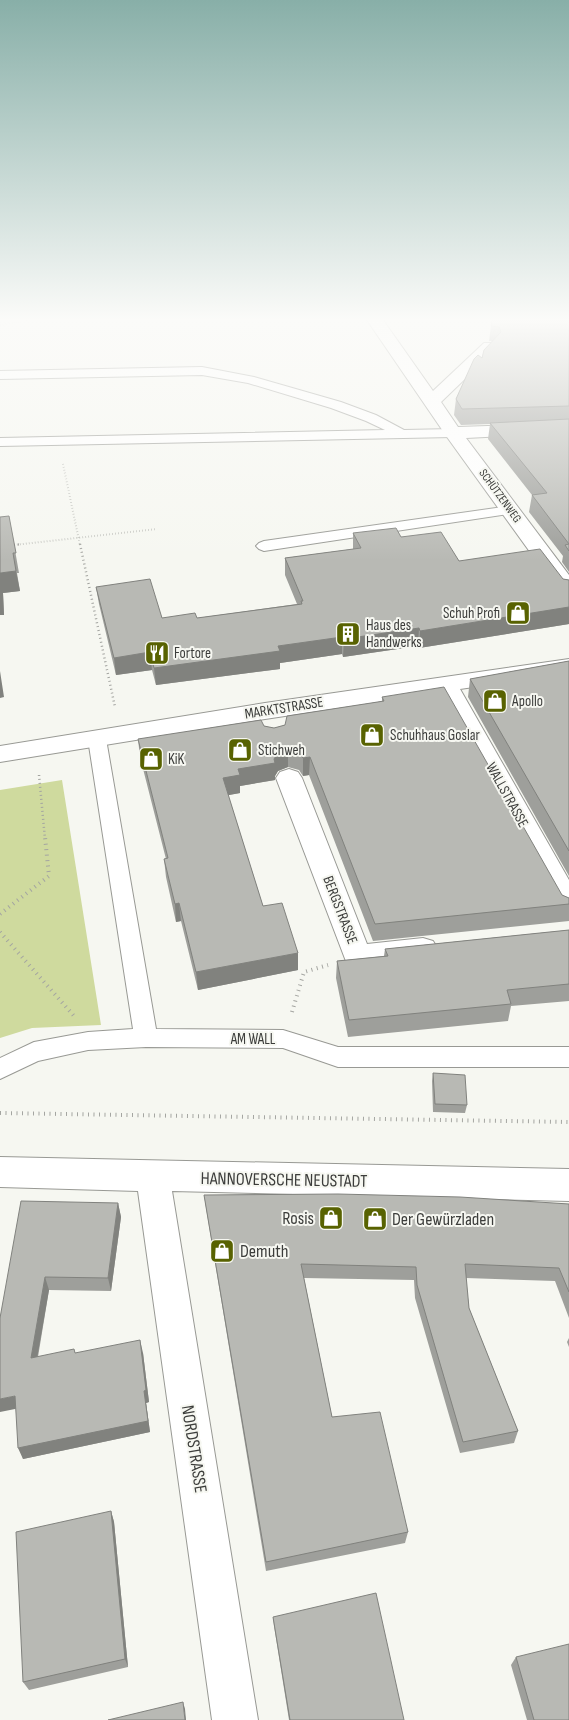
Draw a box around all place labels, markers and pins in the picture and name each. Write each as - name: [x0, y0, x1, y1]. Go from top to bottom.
- shop icon: Schuh Profi: [505, 600, 531, 626]
- place label: Schuh Profi: [443, 604, 500, 623]
- place label: Haus des Handwerks: [366, 616, 422, 652]
- building icon: Haus des Handwerks: [335, 621, 361, 647]
- restaurant icon: Fortore: [144, 640, 170, 666]
- place label: Fortore: [174, 644, 211, 663]
- shop icon: Apollo: [482, 688, 508, 714]
- place label: Apollo: [511, 692, 543, 711]
- shop icon: Schuhhaus Goslar: [359, 722, 385, 748]
- place label: Schuhhaus Goslar: [390, 726, 480, 745]
- shop icon: Stichweh: [227, 737, 253, 763]
- place label: Stichweh: [258, 741, 305, 760]
- shop icon: KiK: [138, 746, 164, 772]
- place label: KiK: [168, 750, 185, 769]
- shop icon: Rosis: [318, 1205, 344, 1231]
- shop icon: Der Gewürzladen: [362, 1206, 388, 1232]
- place label: Rosis: [282, 1208, 314, 1229]
- place label: Der Gewürzladen: [392, 1209, 494, 1230]
- shop icon: Demuth: [209, 1238, 235, 1264]
- place label: Demuth: [240, 1241, 288, 1262]

